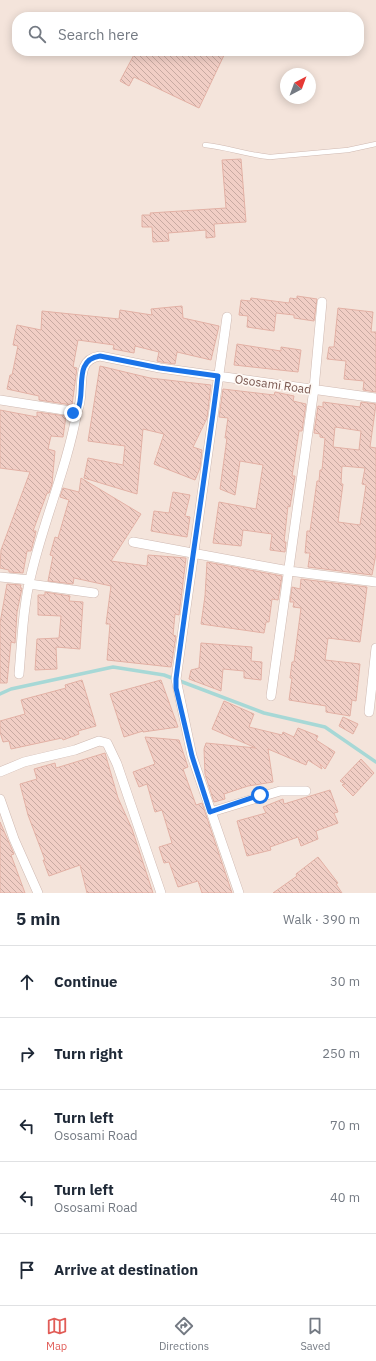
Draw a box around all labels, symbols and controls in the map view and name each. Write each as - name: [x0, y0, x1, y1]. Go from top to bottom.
- search box: [12, 12, 364, 56]
- icon: search: [26, 23, 48, 45]
- text: Search here: [58, 25, 138, 44]
- north arrow: [280, 68, 316, 104]
- street label: Ososami Road: [234, 371, 312, 397]
- route end: [64, 404, 82, 422]
- route start: [251, 786, 269, 804]
- text: 5 min: [16, 908, 60, 930]
- text: Walk · 390 m: [283, 911, 360, 928]
- icon: ahead: [16, 971, 38, 993]
- text: Continue: [54, 972, 118, 991]
- text: 30 m: [330, 973, 360, 990]
- icon: right: [16, 1043, 38, 1065]
- text: Turn right: [54, 1044, 123, 1063]
- text: 250 m: [322, 1045, 360, 1062]
- text: Turn left: [54, 1108, 114, 1127]
- icon: left: [16, 1115, 38, 1137]
- text: 70 m: [330, 1117, 360, 1134]
- text: Ososami Road: [54, 1127, 138, 1144]
- text: Turn left: [54, 1180, 114, 1199]
- icon: left: [16, 1187, 38, 1209]
- text: 40 m: [330, 1189, 360, 1206]
- text: Ososami Road: [54, 1199, 138, 1216]
- icon: arrive: [16, 1259, 38, 1281]
- text: Arrive at destination: [54, 1260, 198, 1279]
- tab: Map: [46, 1315, 68, 1353]
- tab: Directions: [159, 1315, 209, 1353]
- tab: Saved: [300, 1315, 330, 1353]

